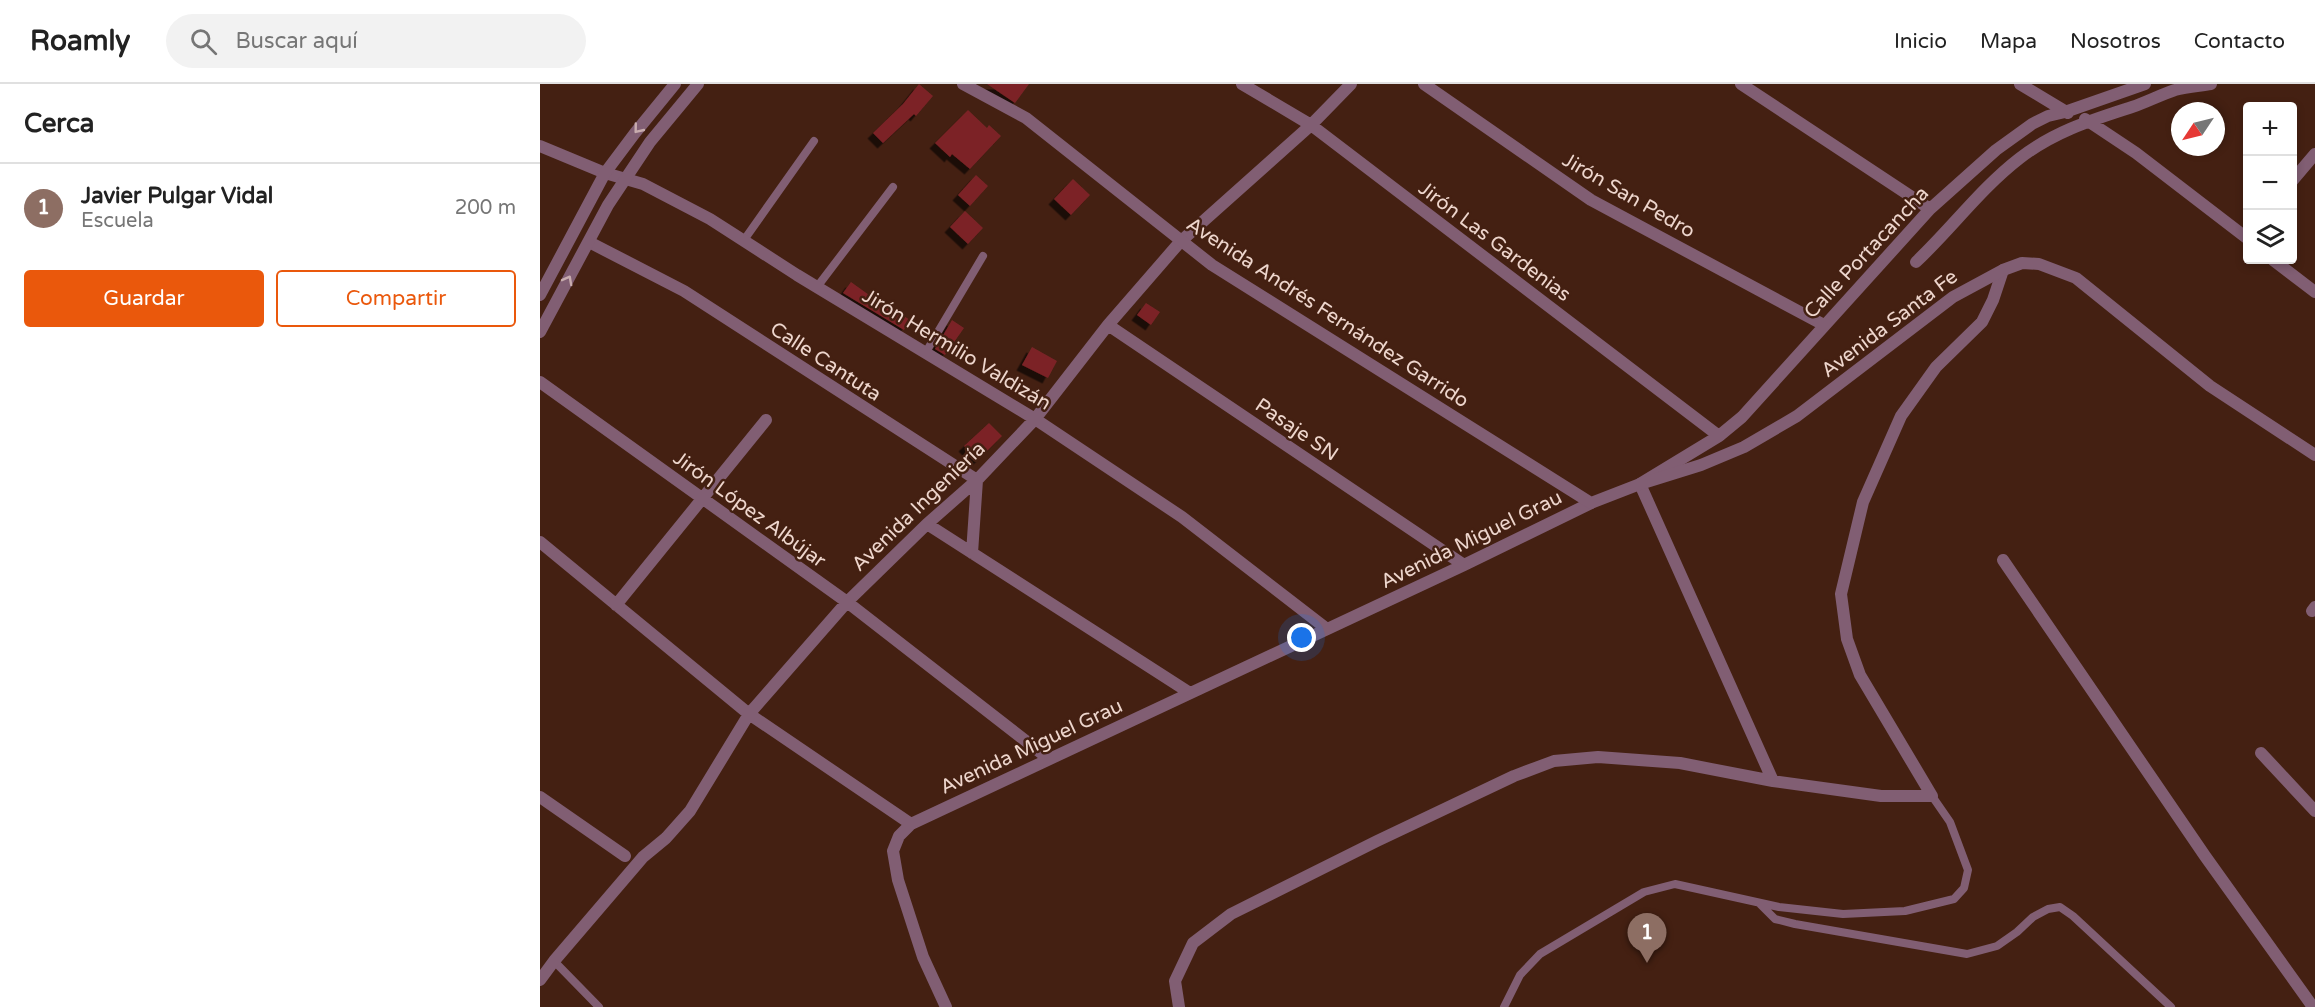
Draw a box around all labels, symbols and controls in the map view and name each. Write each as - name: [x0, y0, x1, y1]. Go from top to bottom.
- search box: [166, 14, 586, 68]
- text: Roamly: [30, 24, 130, 58]
- icon: search: [187, 25, 220, 58]
- text: Buscar aquí: [235, 28, 358, 54]
- text: Inicio: [1894, 29, 1947, 54]
- text: Mapa: [1980, 29, 2037, 54]
- text: Nosotros: [2070, 29, 2161, 54]
- text: Contacto: [2194, 29, 2285, 54]
- north arrow: [2171, 102, 2225, 156]
- map controls: [2243, 102, 2297, 264]
- button: +: [2243, 102, 2297, 156]
- text: Cerca: [24, 108, 94, 139]
- one-way arrow: [634, 122, 645, 133]
- street label: Jirón San Pedro: [1558, 148, 1699, 243]
- button: −: [2243, 156, 2297, 210]
- street label: Jirón Las Gardenias: [1414, 177, 1575, 307]
- street label: Calle Portacancha: [1799, 182, 1934, 324]
- text: Javier Pulgar Vidal: [81, 183, 273, 209]
- text: 1: [37, 196, 50, 220]
- text: 200 m: [455, 196, 516, 220]
- text: Escuela: [81, 209, 154, 233]
- button: layers: [2243, 210, 2297, 264]
- street label: Avenida Andrés Fernández Garrido: [1182, 212, 1473, 413]
- street label: Avenida Santa Fe: [1817, 265, 1962, 383]
- button: Guardar: [24, 270, 264, 327]
- button: Compartir: [276, 270, 516, 327]
- one-way arrow: [561, 276, 572, 287]
- street label: Jirón Hermilio Valdizán: [858, 284, 1055, 416]
- street label: Calle Cantuta: [765, 317, 885, 407]
- street label: Pasaje SN: [1250, 393, 1343, 466]
- street label: Avenida Ingeniería: [847, 437, 990, 577]
- street label: Jirón López Albújar: [669, 446, 831, 573]
- street label: Avenida Miguel Grau: [1377, 486, 1566, 594]
- your location: [1287, 623, 1316, 652]
- street label: Avenida Miguel Grau: [936, 694, 1127, 800]
- pin: 1: [1628, 914, 1666, 963]

